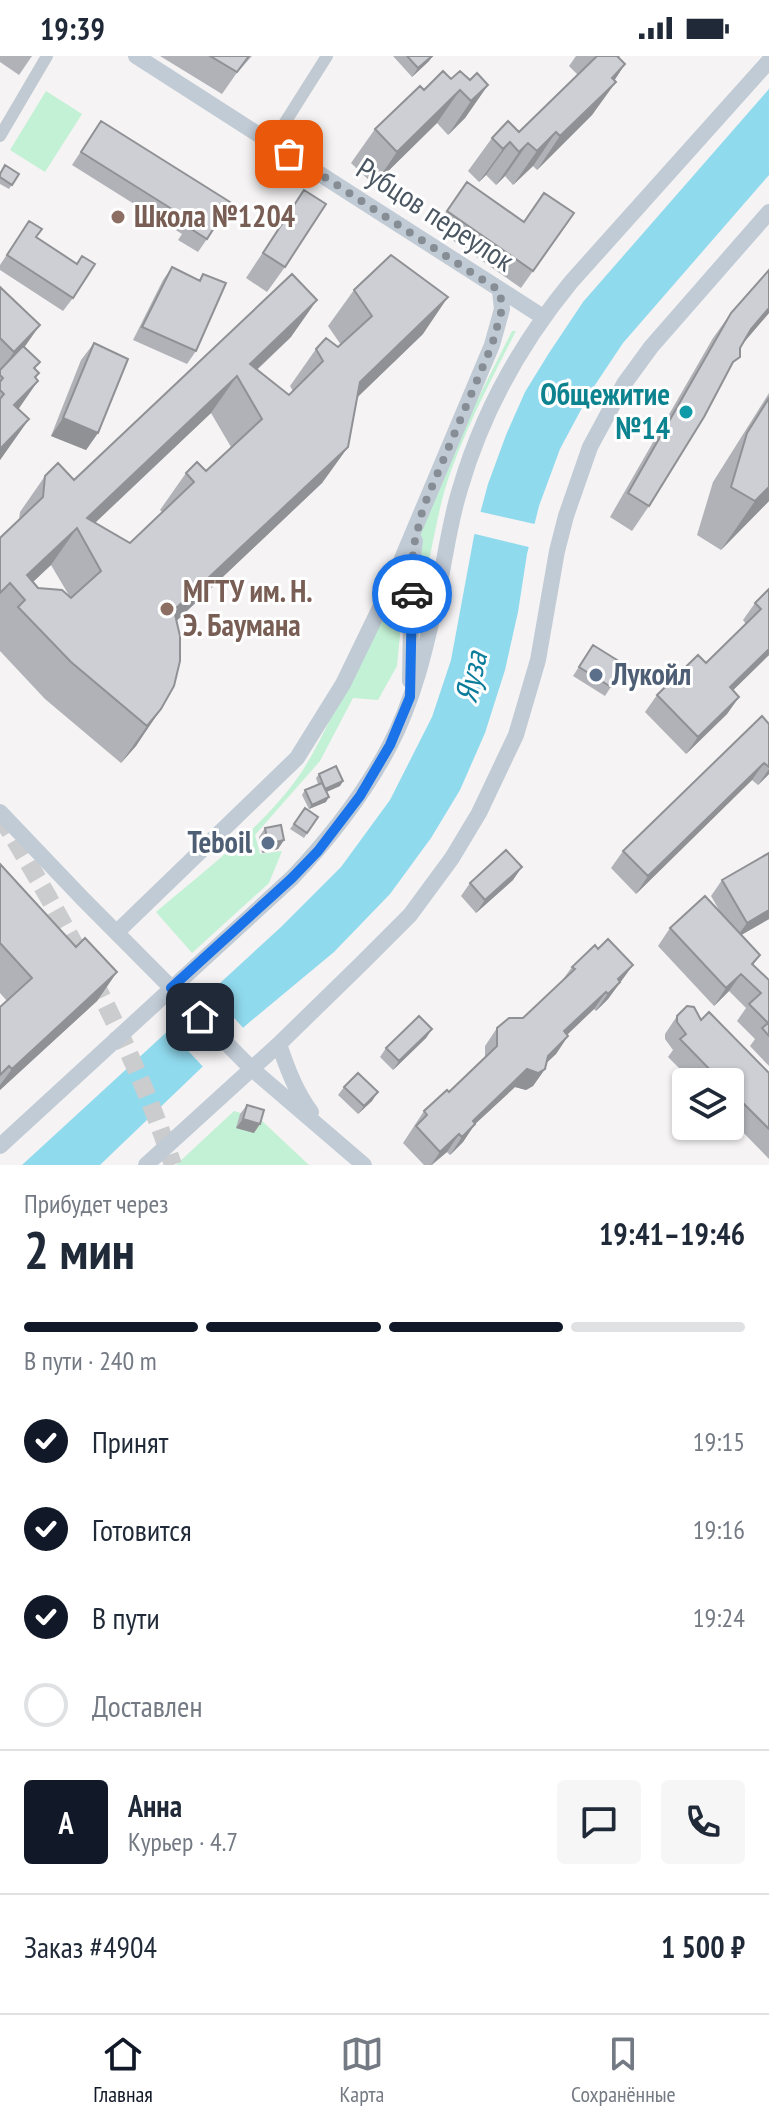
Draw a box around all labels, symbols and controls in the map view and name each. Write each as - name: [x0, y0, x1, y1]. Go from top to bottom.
- text: 19:39: [40, 9, 105, 48]
- pin: [255, 120, 323, 188]
- icon: bag: [267, 132, 311, 176]
- street label: Рубцов переулок: [350, 148, 522, 279]
- place label: Школа №1204: [134, 196, 295, 235]
- marker: Школа №1204: [109, 208, 127, 226]
- place label: Общежитие №14: [540, 374, 670, 447]
- marker: Общежитие №14: [677, 403, 695, 421]
- courier: [372, 554, 452, 634]
- place label: МГТУ им. Н. Э. Баумана: [183, 571, 313, 644]
- icon: car: [390, 572, 434, 616]
- marker: МГТУ им. Н. Э. Баумана: [158, 600, 176, 618]
- water label: Яуза: [444, 645, 497, 706]
- place label: Лукойл: [611, 654, 691, 693]
- marker: Лукойл: [587, 666, 605, 684]
- place label: Teboil: [187, 822, 253, 861]
- marker: Teboil: [259, 834, 277, 852]
- pin: [166, 983, 234, 1051]
- icon: home: [178, 995, 222, 1039]
- map controls: [672, 1068, 744, 1140]
- button: layers: [672, 1068, 744, 1140]
- text: Прибудет через: [24, 1187, 168, 1220]
- text: 19:41–19:46: [599, 1214, 745, 1253]
- text: 2 мин: [24, 1216, 135, 1283]
- text: В пути · 240 m: [24, 1344, 157, 1377]
- icon: check: [24, 1419, 68, 1463]
- text: Принят: [92, 1422, 168, 1461]
- text: 19:15: [693, 1425, 745, 1458]
- icon: check: [24, 1507, 68, 1551]
- text: Готовится: [92, 1510, 192, 1549]
- text: 19:16: [693, 1513, 745, 1546]
- icon: check: [24, 1595, 68, 1639]
- text: В пути: [92, 1598, 160, 1637]
- text: 19:24: [693, 1601, 745, 1634]
- text: Доставлен: [92, 1686, 202, 1725]
- button: chat: [557, 1780, 641, 1864]
- button: phone: [661, 1780, 745, 1864]
- text: Анна: [128, 1786, 182, 1825]
- text: А: [58, 1803, 74, 1842]
- text: Курьер · 4.7: [128, 1825, 238, 1858]
- text: Заказ #4904: [24, 1927, 157, 1966]
- text: 1 500 ₽: [661, 1927, 745, 1966]
- tab: Главная: [93, 2032, 153, 2108]
- tab: Карта: [339, 2032, 384, 2108]
- tab: Сохранённые: [571, 2032, 676, 2108]

